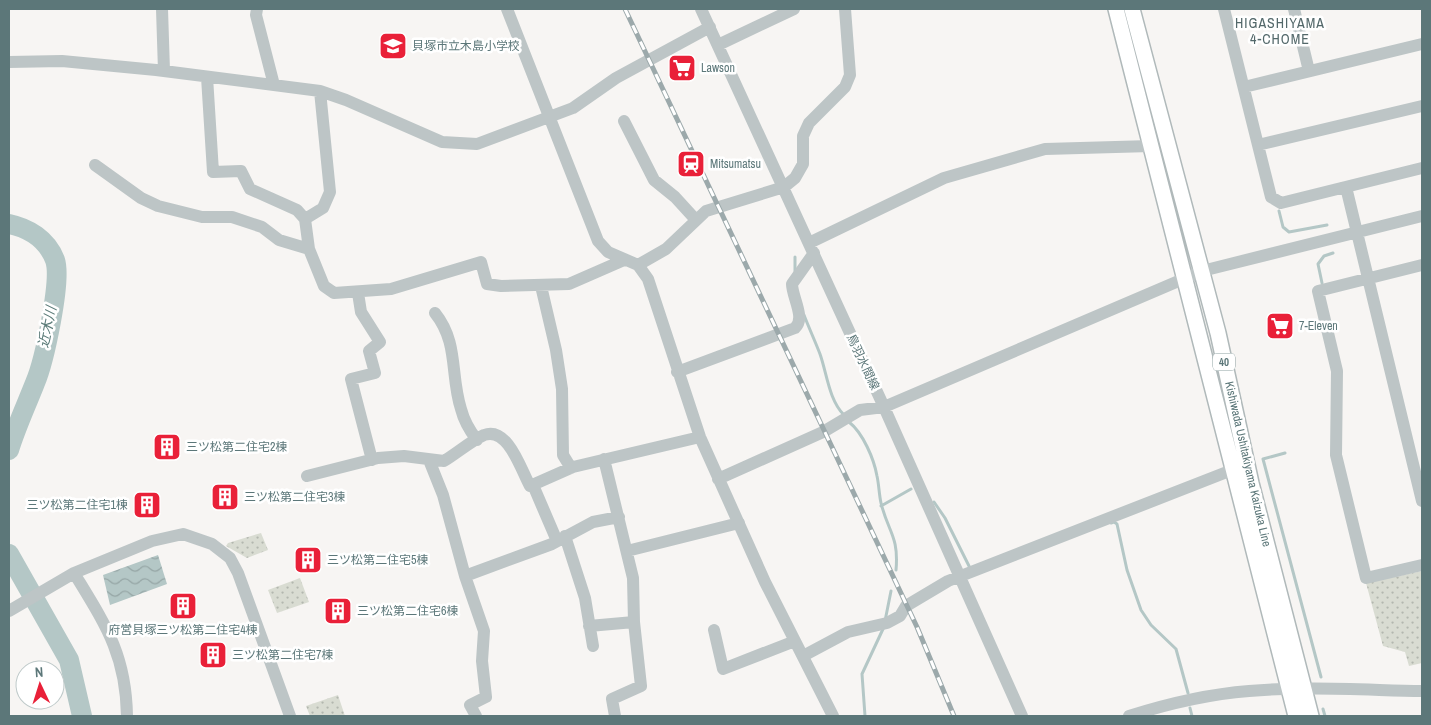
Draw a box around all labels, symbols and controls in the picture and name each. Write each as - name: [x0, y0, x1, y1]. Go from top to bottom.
- district label: HIGASHIYAMA 4-CHOME: [1235, 14, 1325, 48]
- school or university icon: 貝塚市立木島小学校: [378, 31, 408, 61]
- place label: 貝塚市立木島小学校: [412, 38, 520, 54]
- supermarket icon: Lawson: [667, 53, 697, 83]
- place label: Lawson: [701, 60, 735, 76]
- station icon: Mitsumatsu: [676, 149, 706, 179]
- place label: Mitsumatsu: [710, 156, 761, 172]
- water label: 近木川: [34, 303, 61, 349]
- supermarket icon: 7-Eleven: [1265, 311, 1295, 341]
- place label: 7-Eleven: [1299, 318, 1338, 334]
- street label: 鳥羽水間線: [843, 331, 883, 393]
- road number: 40: [1213, 354, 1235, 371]
- street label: Kishiwada Ushitakiyama Kaizuka Line: [1221, 380, 1275, 548]
- building icon: 三ツ松第二住宅2棟: [152, 432, 182, 462]
- place label: 三ツ松第二住宅2棟: [186, 439, 287, 455]
- building icon: 三ツ松第二住宅3棟: [210, 482, 240, 512]
- place label: 三ツ松第二住宅3棟: [244, 489, 345, 505]
- building icon: 三ツ松第二住宅1棟: [132, 490, 162, 520]
- place label: 三ツ松第二住宅1棟: [27, 497, 128, 513]
- building icon: 三ツ松第二住宅5棟: [293, 545, 323, 575]
- place label: 三ツ松第二住宅5棟: [327, 552, 428, 568]
- building icon: 府営貝塚三ツ松第二住宅4棟: [168, 591, 198, 621]
- building icon: 三ツ松第二住宅6棟: [323, 596, 353, 626]
- place label: 三ツ松第二住宅6棟: [357, 603, 458, 619]
- place label: 府営貝塚三ツ松第二住宅4棟: [108, 622, 258, 638]
- building icon: 三ツ松第二住宅7棟: [198, 640, 228, 670]
- place label: 三ツ松第二住宅7棟: [232, 647, 333, 663]
- north arrow: [15, 660, 65, 710]
- text: N: [34, 663, 44, 681]

